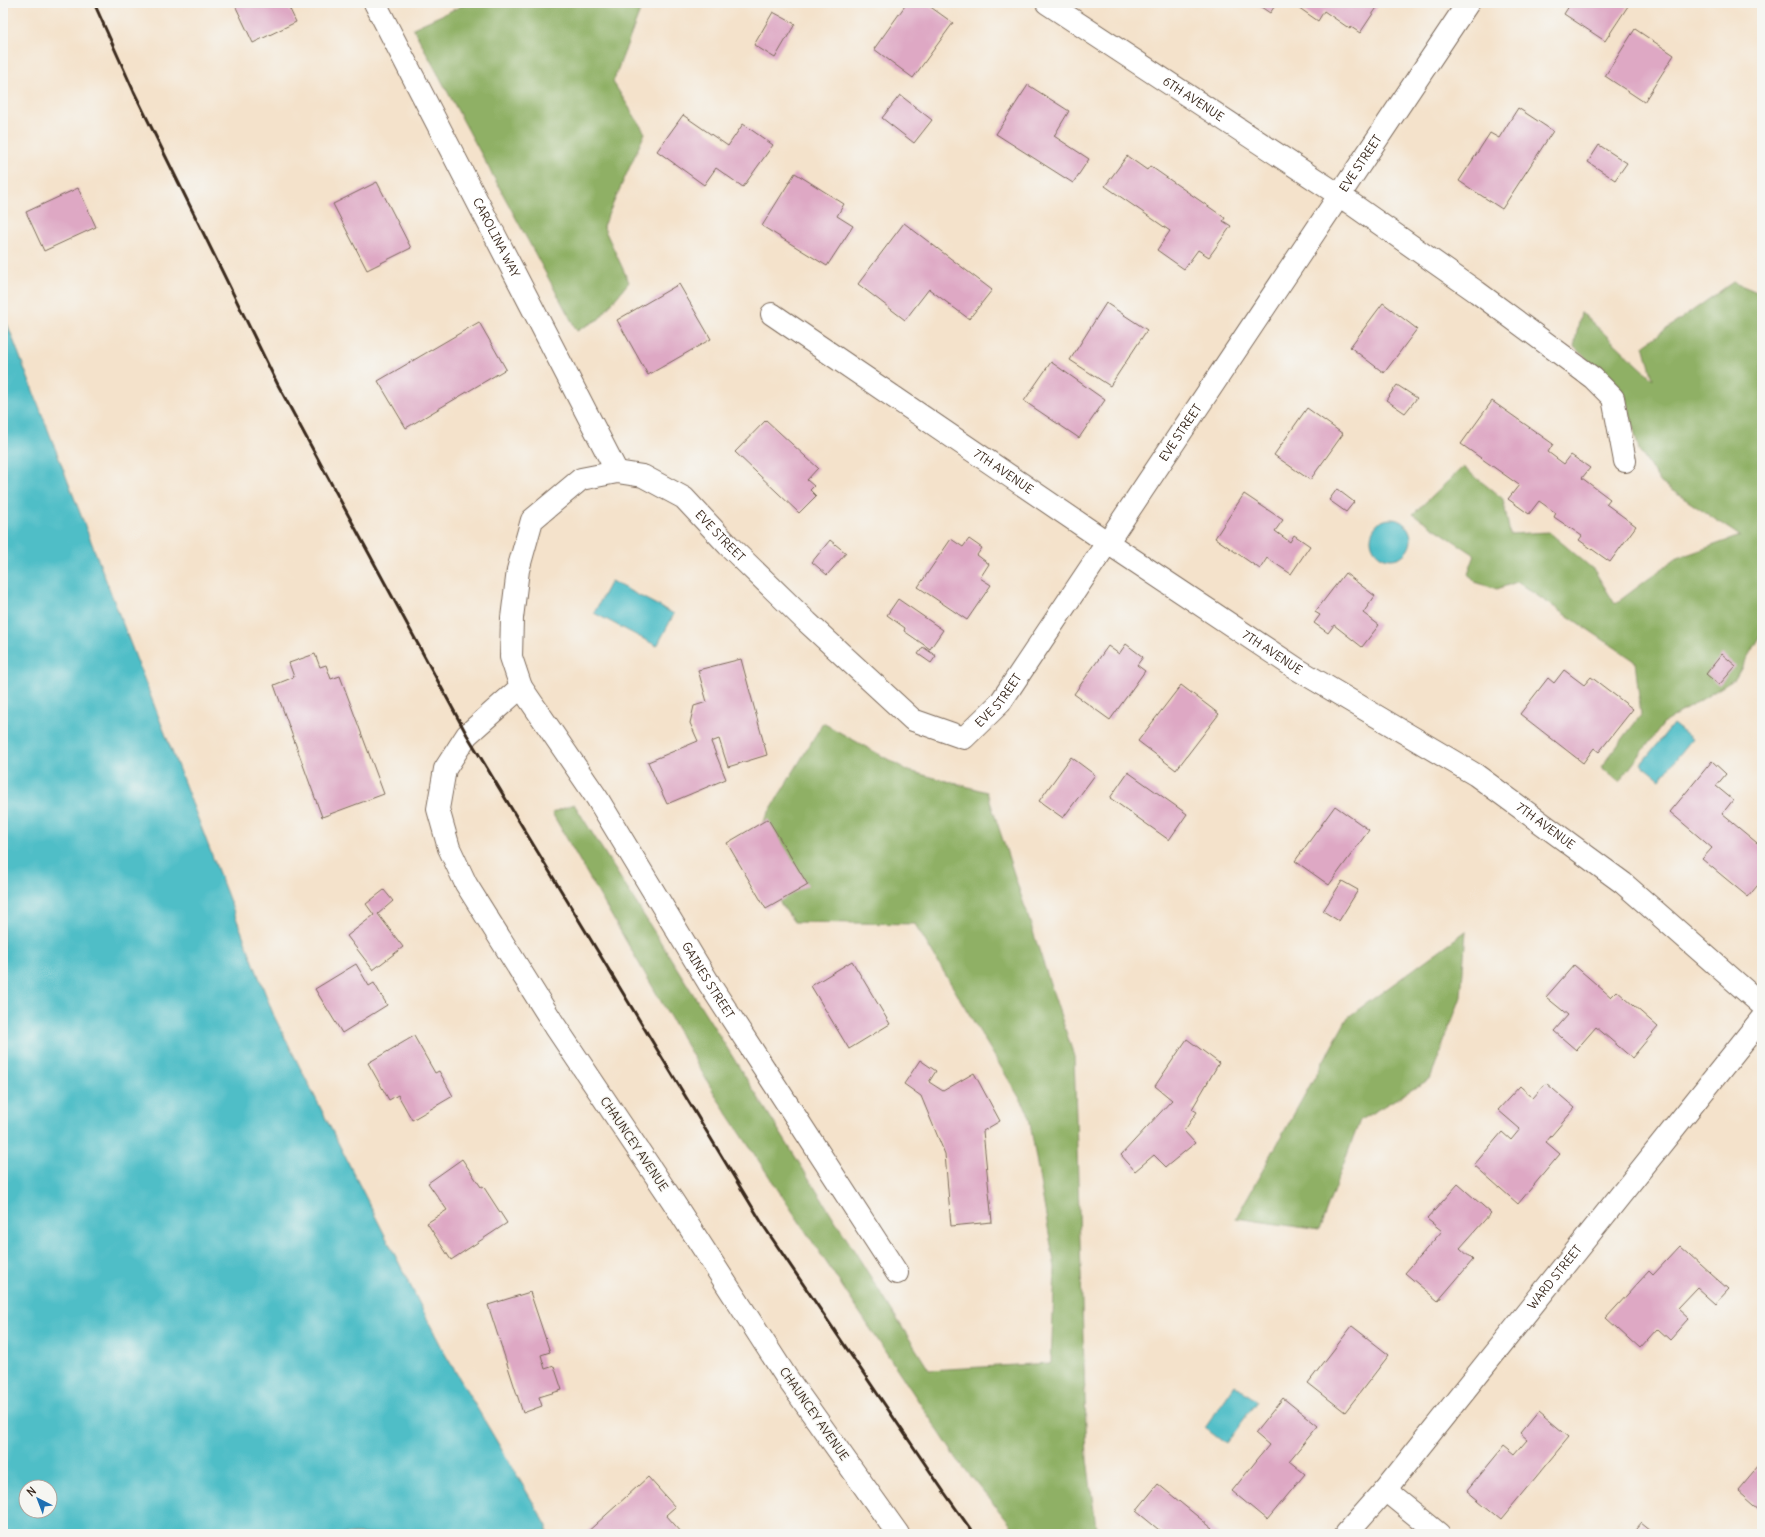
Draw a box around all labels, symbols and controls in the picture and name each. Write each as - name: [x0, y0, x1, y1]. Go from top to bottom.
- street label: 6TH AVENUE: [1160, 73, 1227, 124]
- street label: EVE STREET: [1336, 132, 1385, 195]
- street label: CAROLINA WAY: [470, 195, 523, 280]
- street label: EVE STREET: [1156, 401, 1205, 464]
- street label: 7TH AVENUE: [971, 446, 1036, 497]
- street label: EVE STREET: [692, 507, 748, 564]
- street label: 7TH AVENUE: [1240, 627, 1305, 677]
- street label: EVE STREET: [972, 671, 1025, 730]
- street label: 7TH AVENUE: [1513, 799, 1578, 852]
- street label: GAINES STREET: [679, 939, 738, 1021]
- street label: CHAUNCEY AVENUE: [597, 1094, 671, 1194]
- street label: WARD STREET: [1524, 1242, 1585, 1312]
- street label: CHAUNCEY AVENUE: [777, 1364, 852, 1463]
- north arrow: [18, 1479, 58, 1519]
- text: N: [24, 1484, 39, 1499]

